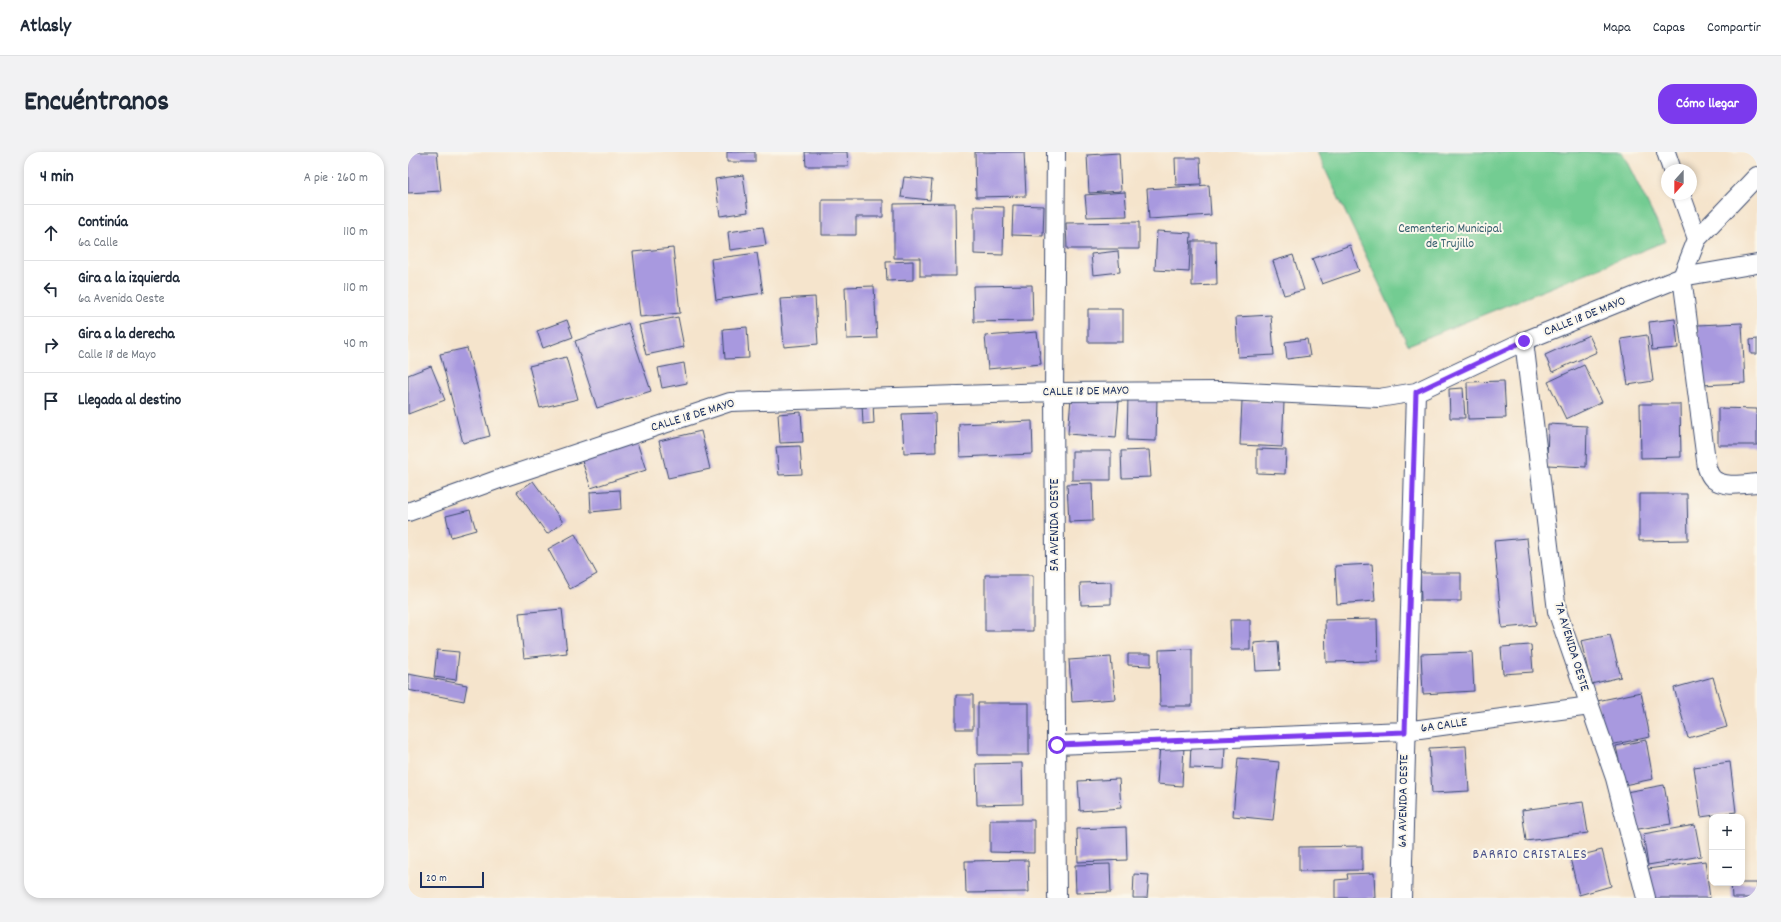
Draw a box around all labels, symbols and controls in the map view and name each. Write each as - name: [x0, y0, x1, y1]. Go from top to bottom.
- text: Atlasly: [20, 14, 71, 41]
- text: Mapa: [1603, 18, 1631, 38]
- text: Capas: [1653, 18, 1685, 38]
- text: Compartir: [1707, 18, 1761, 38]
- text: Encuéntranos: [24, 84, 169, 124]
- button: Cómo llegar: [1658, 84, 1757, 124]
- north arrow: [1661, 164, 1697, 200]
- text: 4 min: [40, 166, 74, 190]
- text: A pie · 260 m: [304, 169, 368, 188]
- text: Continúa: [78, 212, 128, 234]
- park label: Cementerio Municipal de Trujillo: [1398, 220, 1502, 254]
- icon: ahead: [40, 222, 62, 244]
- text: 110 m: [343, 223, 368, 242]
- text: 6a Calle: [78, 234, 118, 253]
- text: Gira a la izquierda: [78, 268, 179, 290]
- icon: left: [40, 278, 62, 300]
- text: 110 m: [343, 279, 368, 298]
- text: 6a Avenida Oeste: [78, 290, 164, 309]
- street label: CALLE 18 DE MAYO: [1541, 292, 1629, 342]
- text: Gira a la derecha: [78, 324, 175, 346]
- route end: [1515, 332, 1533, 350]
- icon: right: [40, 334, 62, 356]
- text: 40 m: [344, 335, 368, 354]
- text: Calle 18 de Mayo: [78, 346, 156, 365]
- street label: CALLE 18 DE MAYO: [1043, 382, 1129, 402]
- icon: arrive: [40, 390, 62, 412]
- text: Llegada al destino: [78, 390, 181, 412]
- street label: CALLE 18 DE MAYO: [649, 394, 737, 438]
- street label: 5A AVENIDA OESTE: [1046, 479, 1065, 571]
- street label: 7A AVENIDA OESTE: [1549, 600, 1594, 694]
- street label: 6A CALLE: [1420, 713, 1468, 739]
- route start: [1048, 736, 1066, 754]
- street label: 6A AVENIDA OESTE: [1394, 754, 1414, 848]
- map controls: [1709, 814, 1745, 886]
- button: +: [1709, 814, 1745, 850]
- district label: BARRIO CRISTALES: [1472, 845, 1588, 865]
- button: −: [1709, 850, 1745, 886]
- scale bar: [420, 870, 484, 889]
- text: 20 m: [426, 871, 447, 887]

